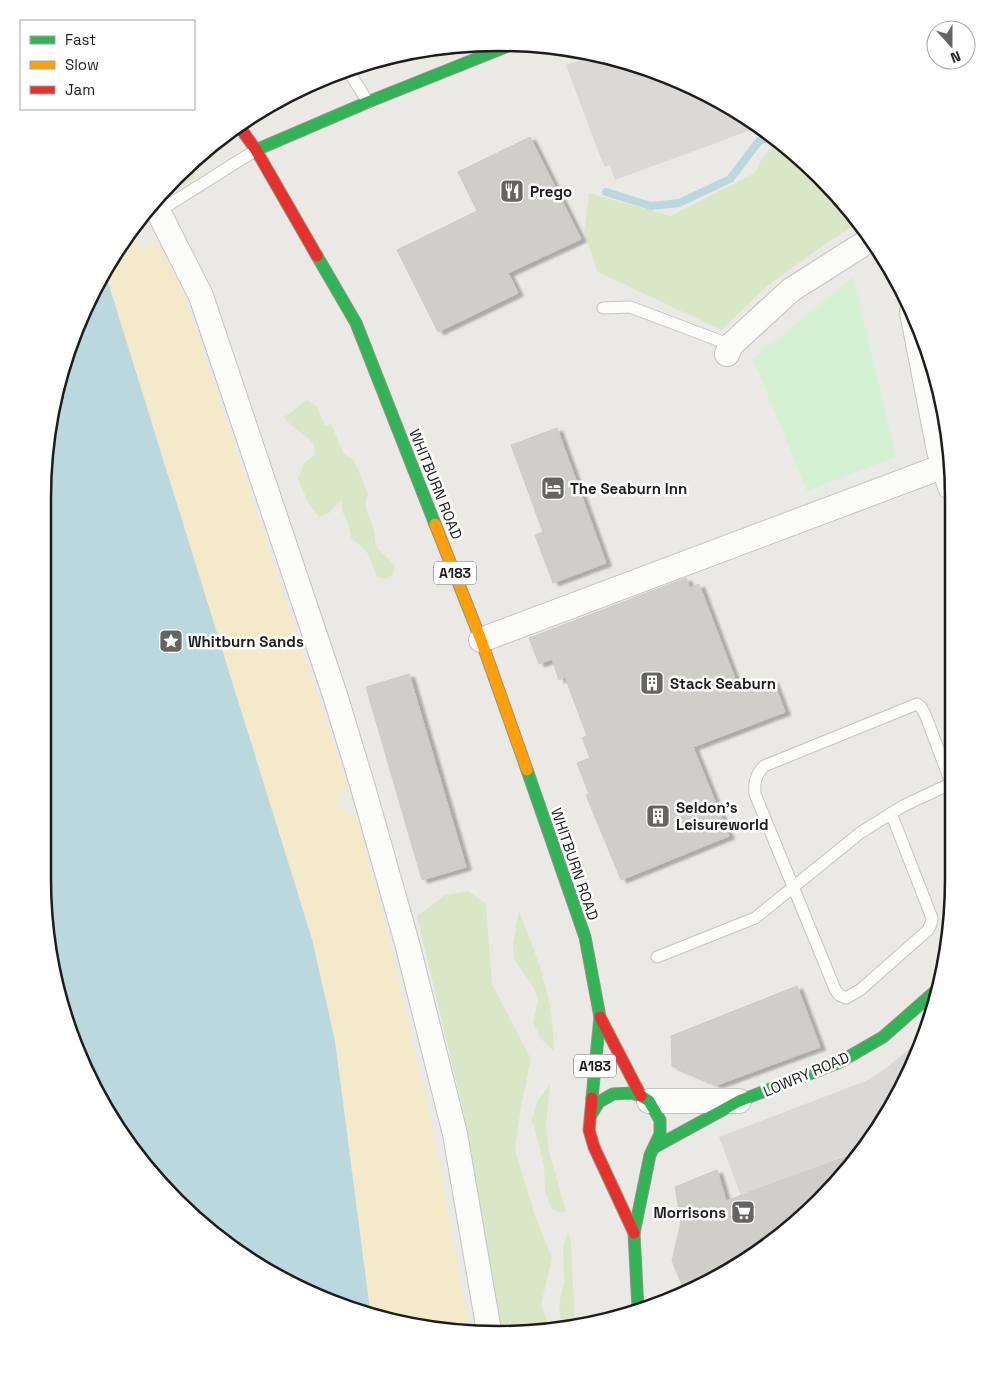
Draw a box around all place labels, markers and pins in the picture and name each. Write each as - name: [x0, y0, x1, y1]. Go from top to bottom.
- restaurant icon: Prego: [499, 178, 525, 204]
- place label: Prego: [530, 182, 572, 201]
- hotel icon: The Seaburn Inn: [540, 475, 566, 501]
- place label: The Seaburn Inn: [570, 479, 687, 498]
- place icon: Whitburn Sands: [158, 628, 184, 654]
- place label: Whitburn Sands: [188, 632, 304, 651]
- building icon: Stack Seaburn: [639, 670, 665, 696]
- place label: Stack Seaburn: [670, 674, 776, 693]
- place label: Seldon’s Leisureworld: [676, 798, 769, 834]
- building icon: Seldon’s Leisureworld: [645, 803, 671, 829]
- supermarket icon: Morrisons: [730, 1199, 756, 1225]
- place label: Morrisons: [654, 1203, 726, 1222]

